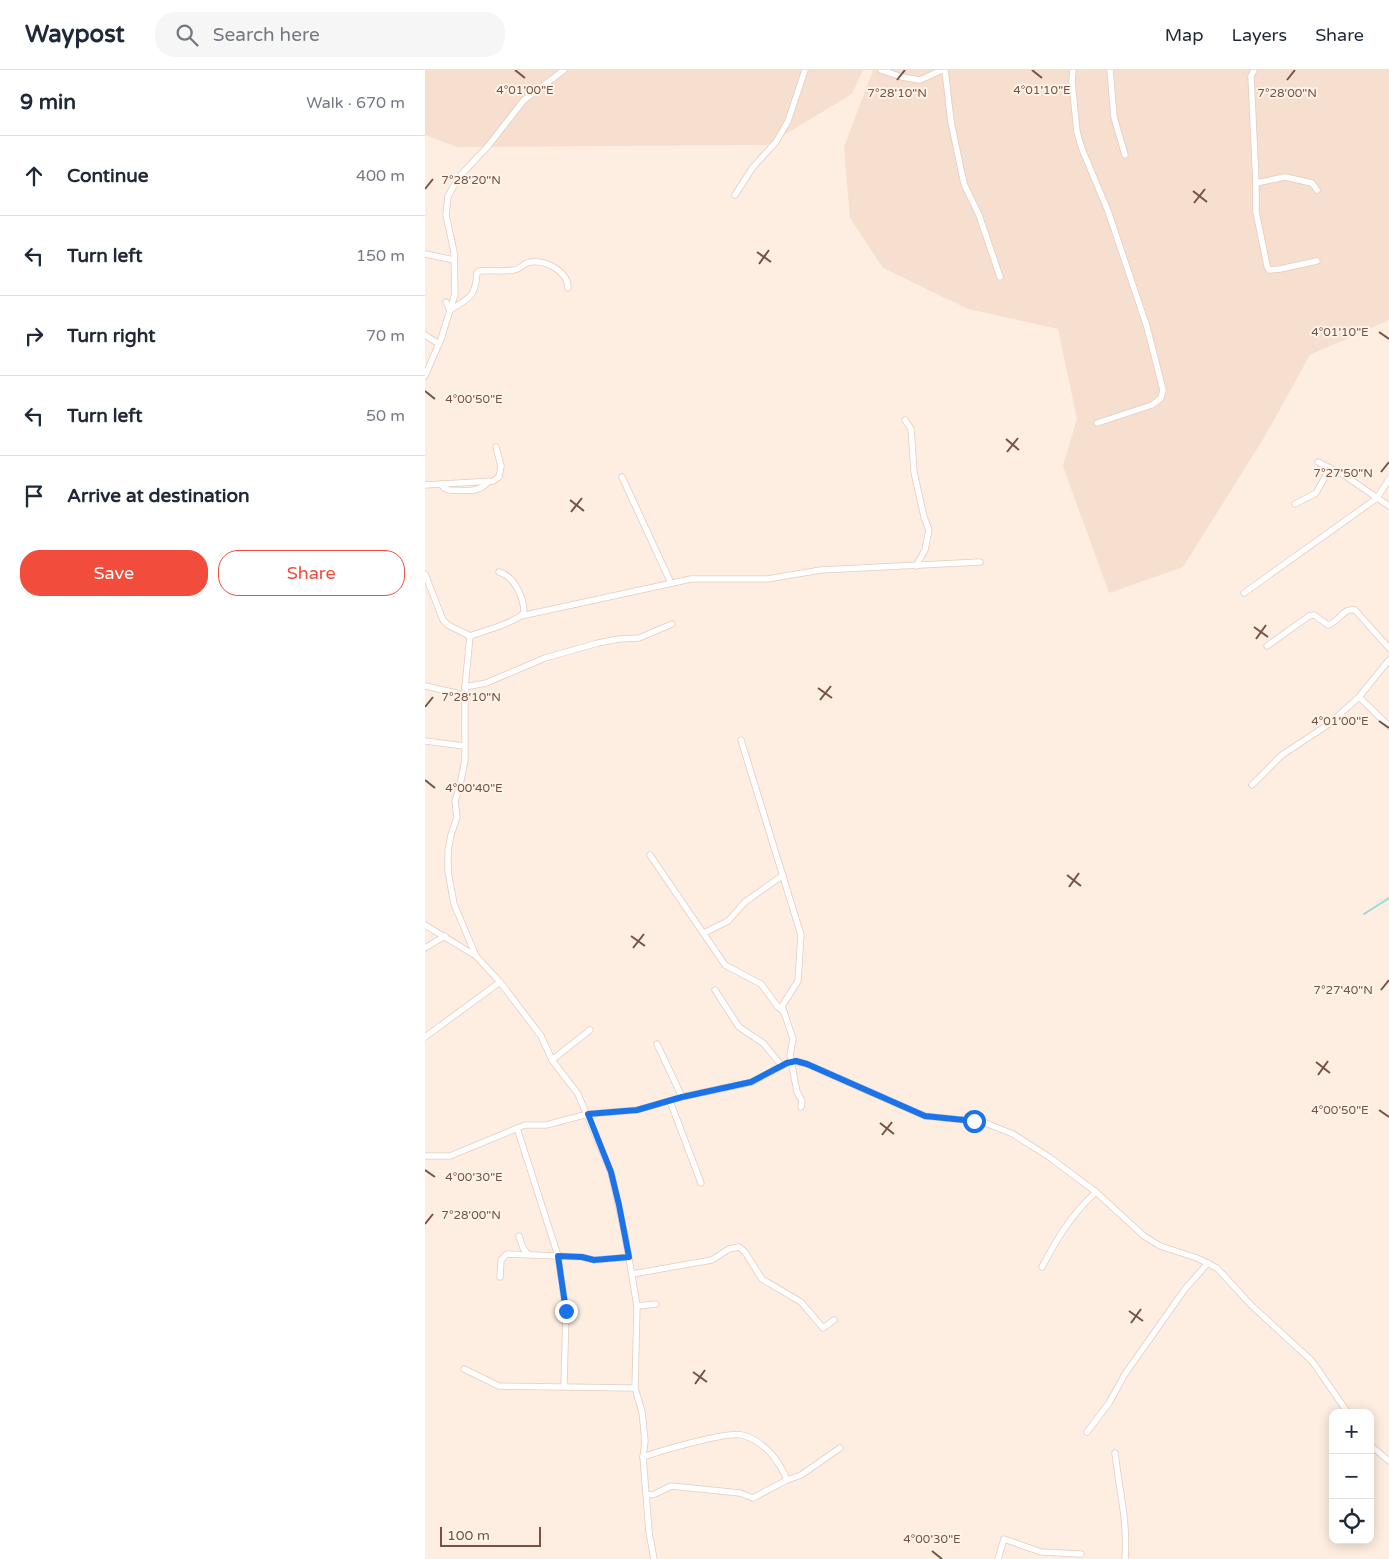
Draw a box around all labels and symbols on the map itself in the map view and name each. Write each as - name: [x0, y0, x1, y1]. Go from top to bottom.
- text: 4°01'00"E: [496, 83, 554, 97]
- text: 4°01'10"E: [1013, 83, 1071, 97]
- text: 7°28'10"N: [867, 86, 927, 100]
- text: 7°28'00"N: [1257, 86, 1317, 100]
- text: 7°28'20"N: [441, 173, 501, 187]
- text: 4°01'10"E: [1311, 325, 1369, 339]
- text: 4°00'50"E: [445, 392, 503, 406]
- text: 7°27'50"N: [1313, 466, 1373, 480]
- text: 7°28'10"N: [441, 690, 501, 704]
- text: 4°01'00"E: [1311, 714, 1369, 728]
- text: 4°00'40"E: [445, 781, 503, 795]
- text: 7°27'40"N: [1313, 983, 1373, 997]
- text: 4°00'50"E: [1311, 1103, 1369, 1117]
- route start: [963, 1110, 986, 1133]
- text: 4°00'30"E: [445, 1170, 503, 1184]
- text: 7°28'00"N: [441, 1208, 501, 1222]
- route end: [555, 1300, 578, 1323]
- scale bar: [440, 1524, 541, 1547]
- text: 4°00'30"E: [903, 1532, 961, 1546]

